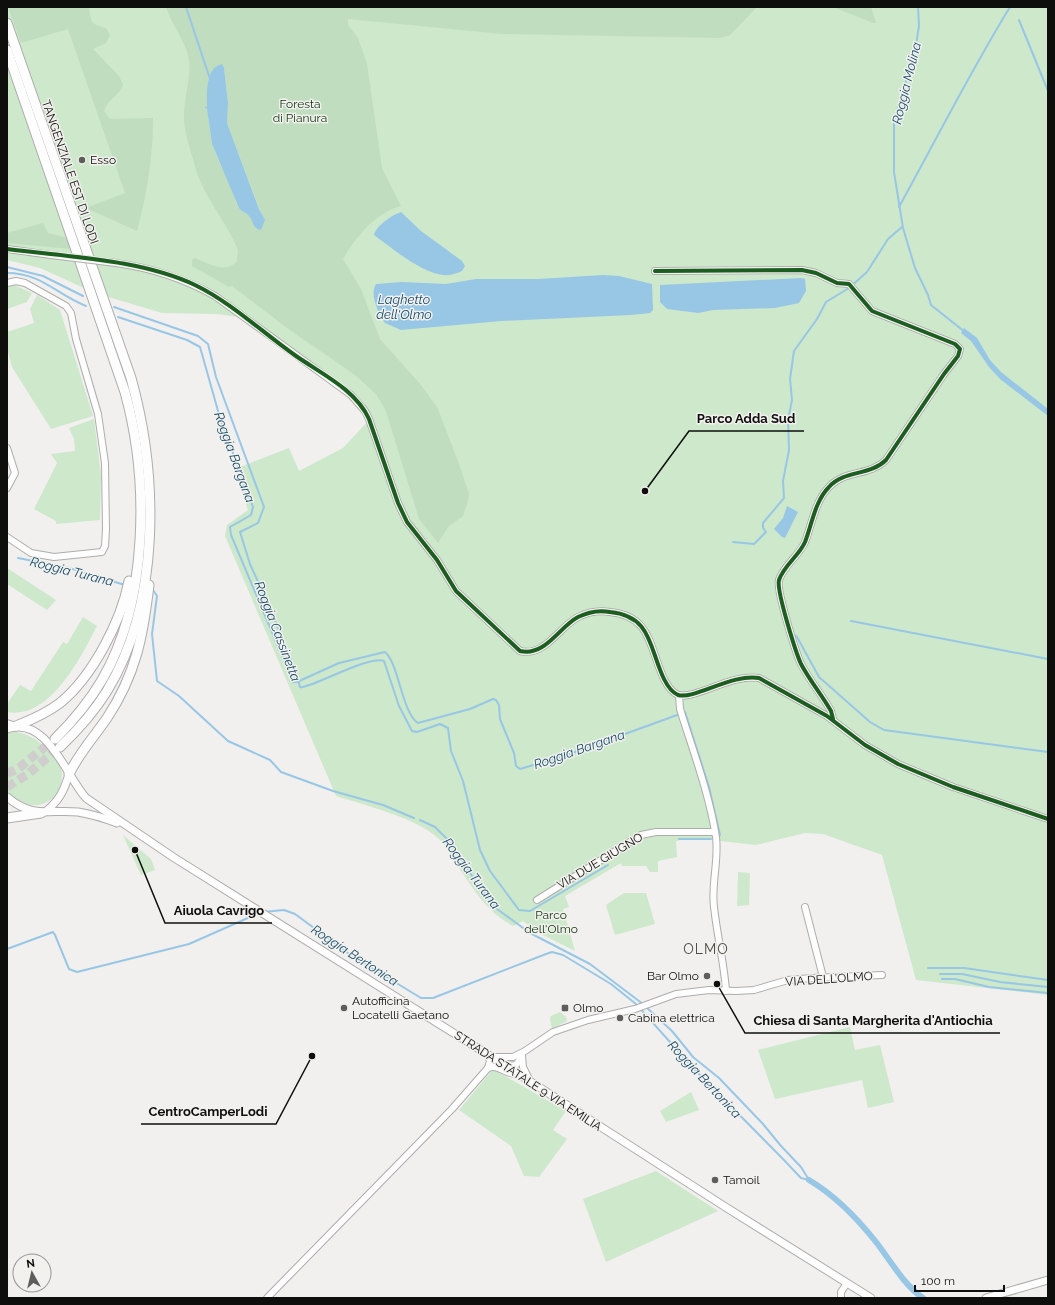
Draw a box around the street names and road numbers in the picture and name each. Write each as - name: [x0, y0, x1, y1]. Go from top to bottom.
- street label: TANGENZIALE EST DI LODI: [39, 98, 101, 246]
- street label: VIA DUE GIUGNO: [555, 830, 645, 892]
- street label: VIA DELL’OLMO: [785, 969, 873, 989]
- street label: STRADA STATALE 9 VIA EMILIA: [452, 1028, 604, 1134]

